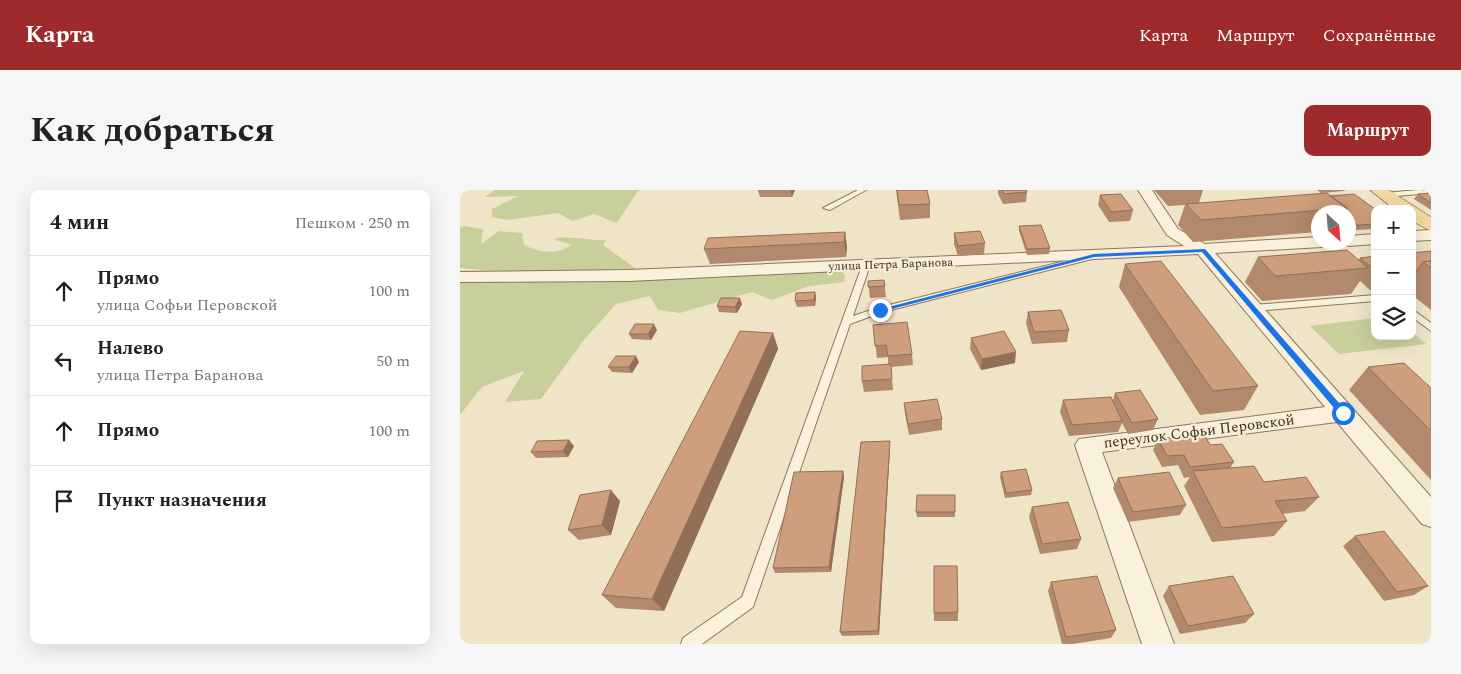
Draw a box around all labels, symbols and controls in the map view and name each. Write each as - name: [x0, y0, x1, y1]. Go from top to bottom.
- text: Карта: [25, 17, 94, 53]
- text: Карта: [1139, 22, 1188, 49]
- text: Маршрут: [1216, 22, 1295, 49]
- text: Сохранённые: [1323, 22, 1436, 49]
- text: Как добраться: [30, 104, 275, 157]
- button: Маршрут: [1304, 105, 1431, 156]
- north arrow: [1311, 205, 1356, 250]
- map controls: [1371, 205, 1416, 340]
- button: +: [1371, 205, 1416, 250]
- text: 4 мин: [50, 207, 109, 239]
- text: Пешком · 250 m: [295, 211, 410, 235]
- button: −: [1371, 250, 1416, 295]
- street label: улица Петра Баранова: [827, 253, 954, 276]
- text: Прямо: [97, 264, 159, 293]
- icon: ahead: [50, 277, 78, 305]
- text: 100 m: [368, 279, 410, 303]
- text: улица Софьи Перовской: [97, 293, 277, 317]
- button: layers: [1371, 295, 1416, 340]
- route end: [869, 299, 892, 322]
- text: Налево: [97, 334, 164, 363]
- icon: left: [50, 347, 78, 375]
- text: 50 m: [376, 349, 410, 373]
- text: улица Петра Баранова: [97, 363, 263, 387]
- route start: [1332, 402, 1355, 425]
- street label: переулок Софьи Перовской: [1102, 408, 1296, 455]
- text: Прямо: [97, 416, 159, 445]
- icon: ahead: [50, 417, 78, 445]
- text: 100 m: [368, 419, 410, 443]
- text: Пункт назначения: [97, 486, 267, 515]
- icon: arrive: [50, 487, 78, 515]

